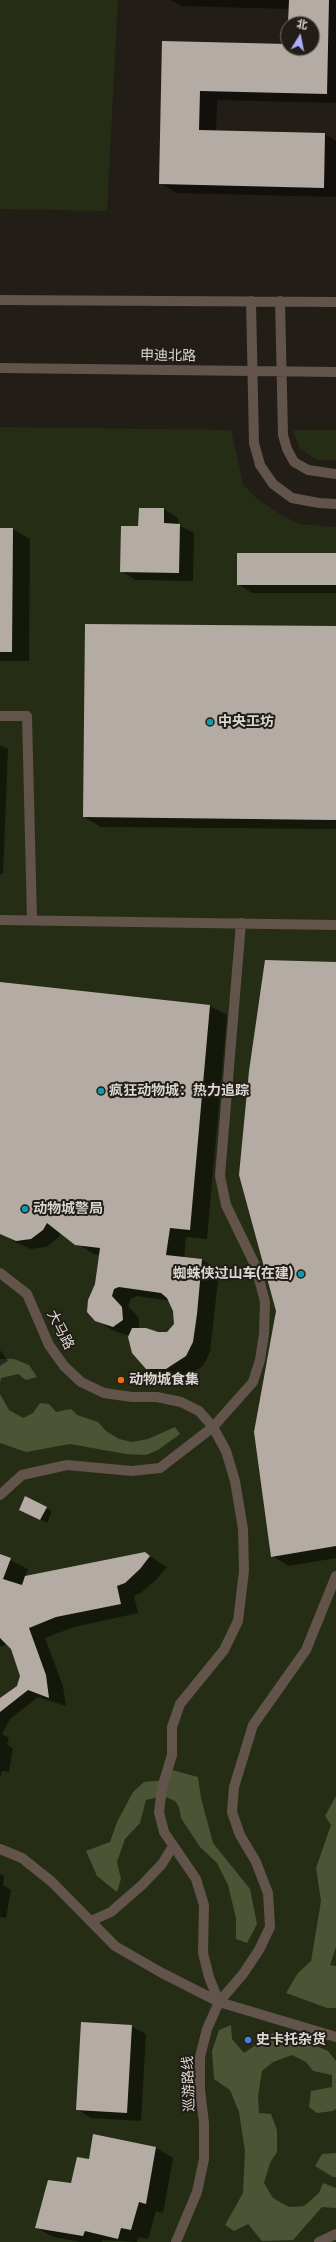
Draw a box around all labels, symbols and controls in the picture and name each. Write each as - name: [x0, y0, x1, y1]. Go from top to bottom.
- north arrow: [280, 16, 320, 56]
- text: 北: [295, 17, 309, 32]
- street label: 申迪北路: [140, 347, 196, 365]
- place label: 中央工坊: [218, 714, 274, 730]
- marker: 中央工坊: [205, 717, 215, 727]
- place label: 疯狂动物城：热力追踪: [109, 1083, 249, 1099]
- marker: 疯狂动物城：热力追踪: [96, 1086, 106, 1096]
- place label: 动物城警局: [33, 1201, 103, 1217]
- marker: 动物城警局: [20, 1204, 30, 1214]
- place label: 蜘蛛侠过山车(在建): [173, 1266, 293, 1282]
- marker: 蜘蛛侠过山车(在建): [296, 1269, 306, 1279]
- street label: 大马路: [43, 1307, 77, 1353]
- place label: 动物城食集: [129, 1372, 199, 1388]
- marker: 动物城食集: [116, 1375, 126, 1385]
- place label: 史卡托杂货: [256, 2032, 326, 2048]
- marker: 史卡托杂货: [243, 2035, 253, 2045]
- street label: 巡游路线: [180, 2056, 198, 2112]

